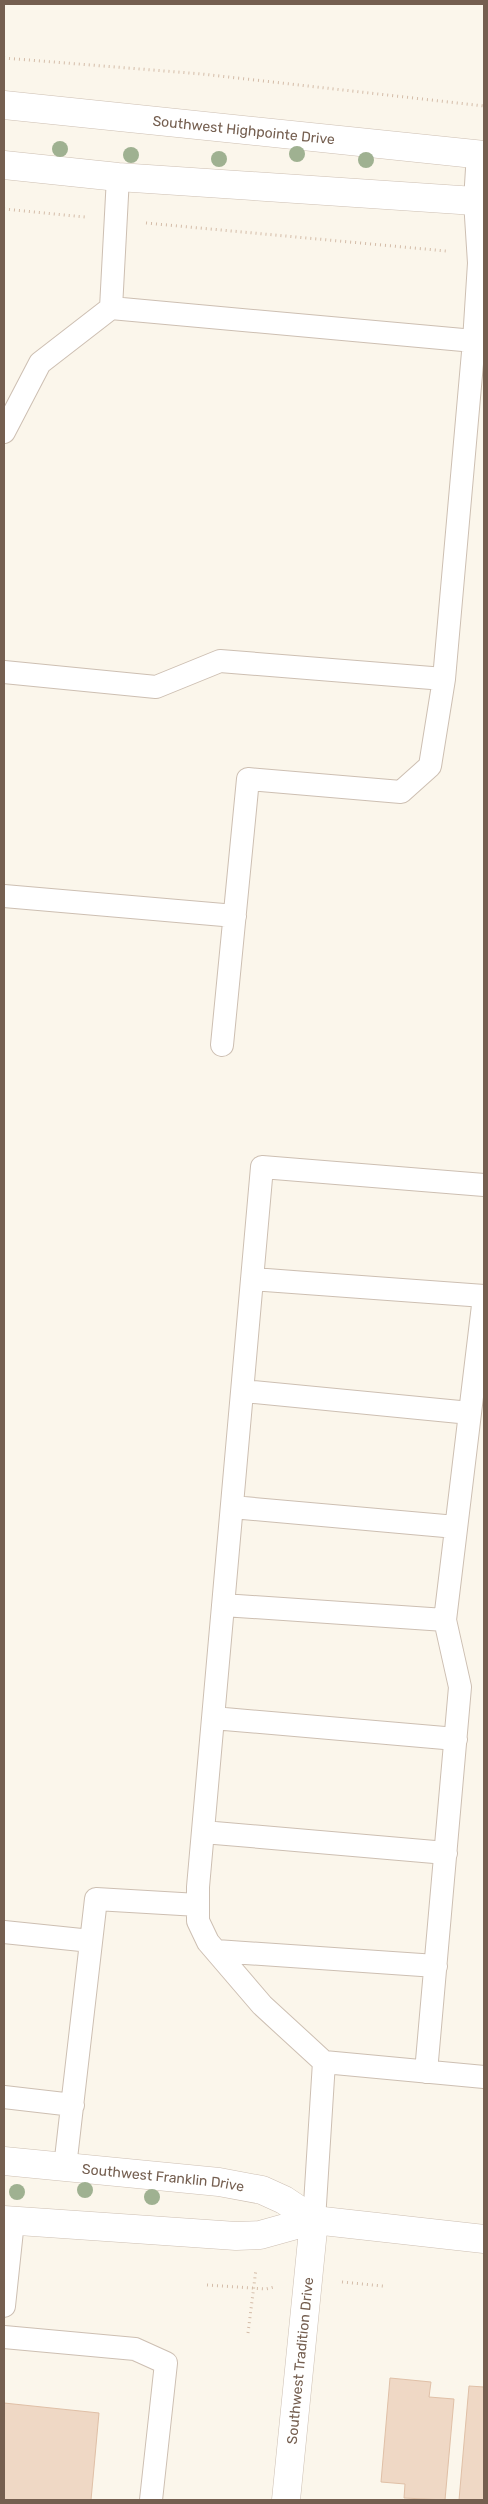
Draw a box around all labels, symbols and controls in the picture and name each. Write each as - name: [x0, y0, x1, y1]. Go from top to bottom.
- street label: Southwest Highpointe Drive: [152, 112, 336, 148]
- street label: Southwest Franklin Drive: [81, 2160, 246, 2195]
- street label: Southwest Tradition Drive: [283, 2276, 317, 2445]

